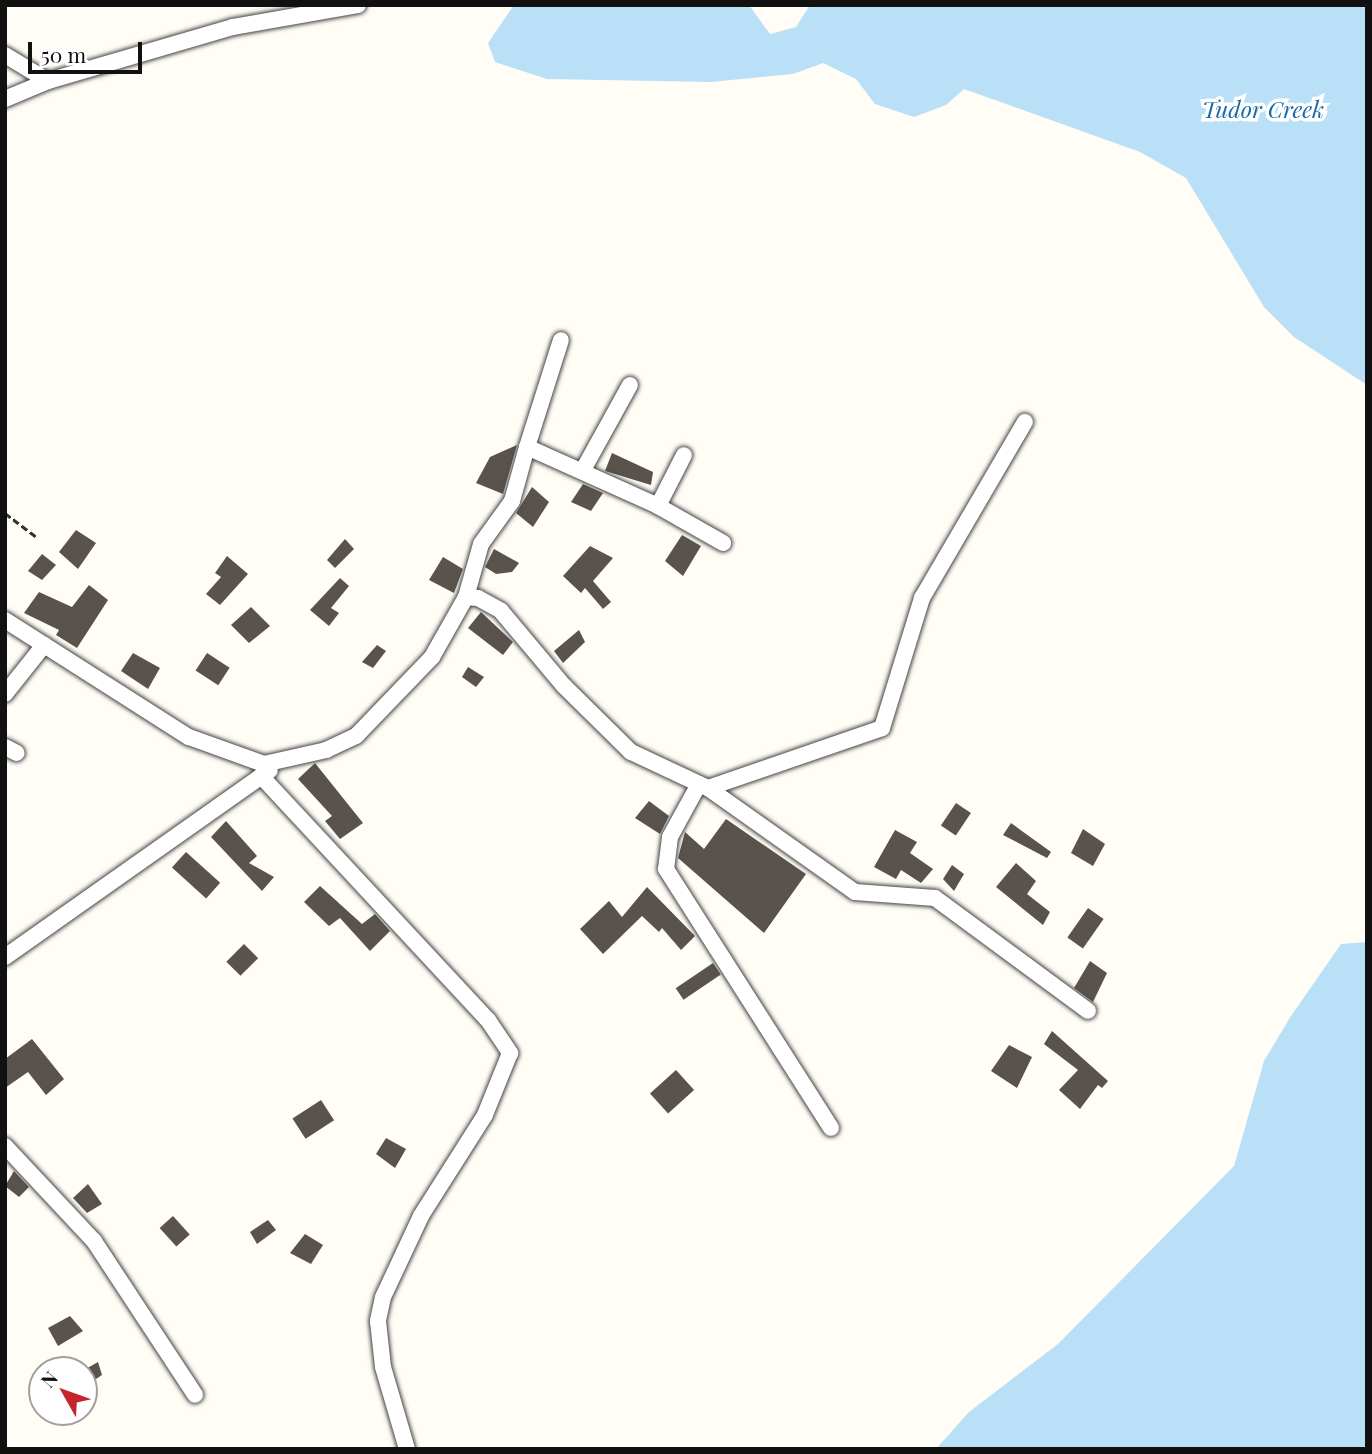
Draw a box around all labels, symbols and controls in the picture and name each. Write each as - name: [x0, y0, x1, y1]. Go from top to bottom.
- scale bar: [32, 28, 145, 72]
- text: 50 m: [41, 40, 86, 68]
- water label: Tudor Creek: [1202, 95, 1324, 123]
- north arrow: [28, 1356, 98, 1426]
- text: N: [34, 1365, 63, 1392]

